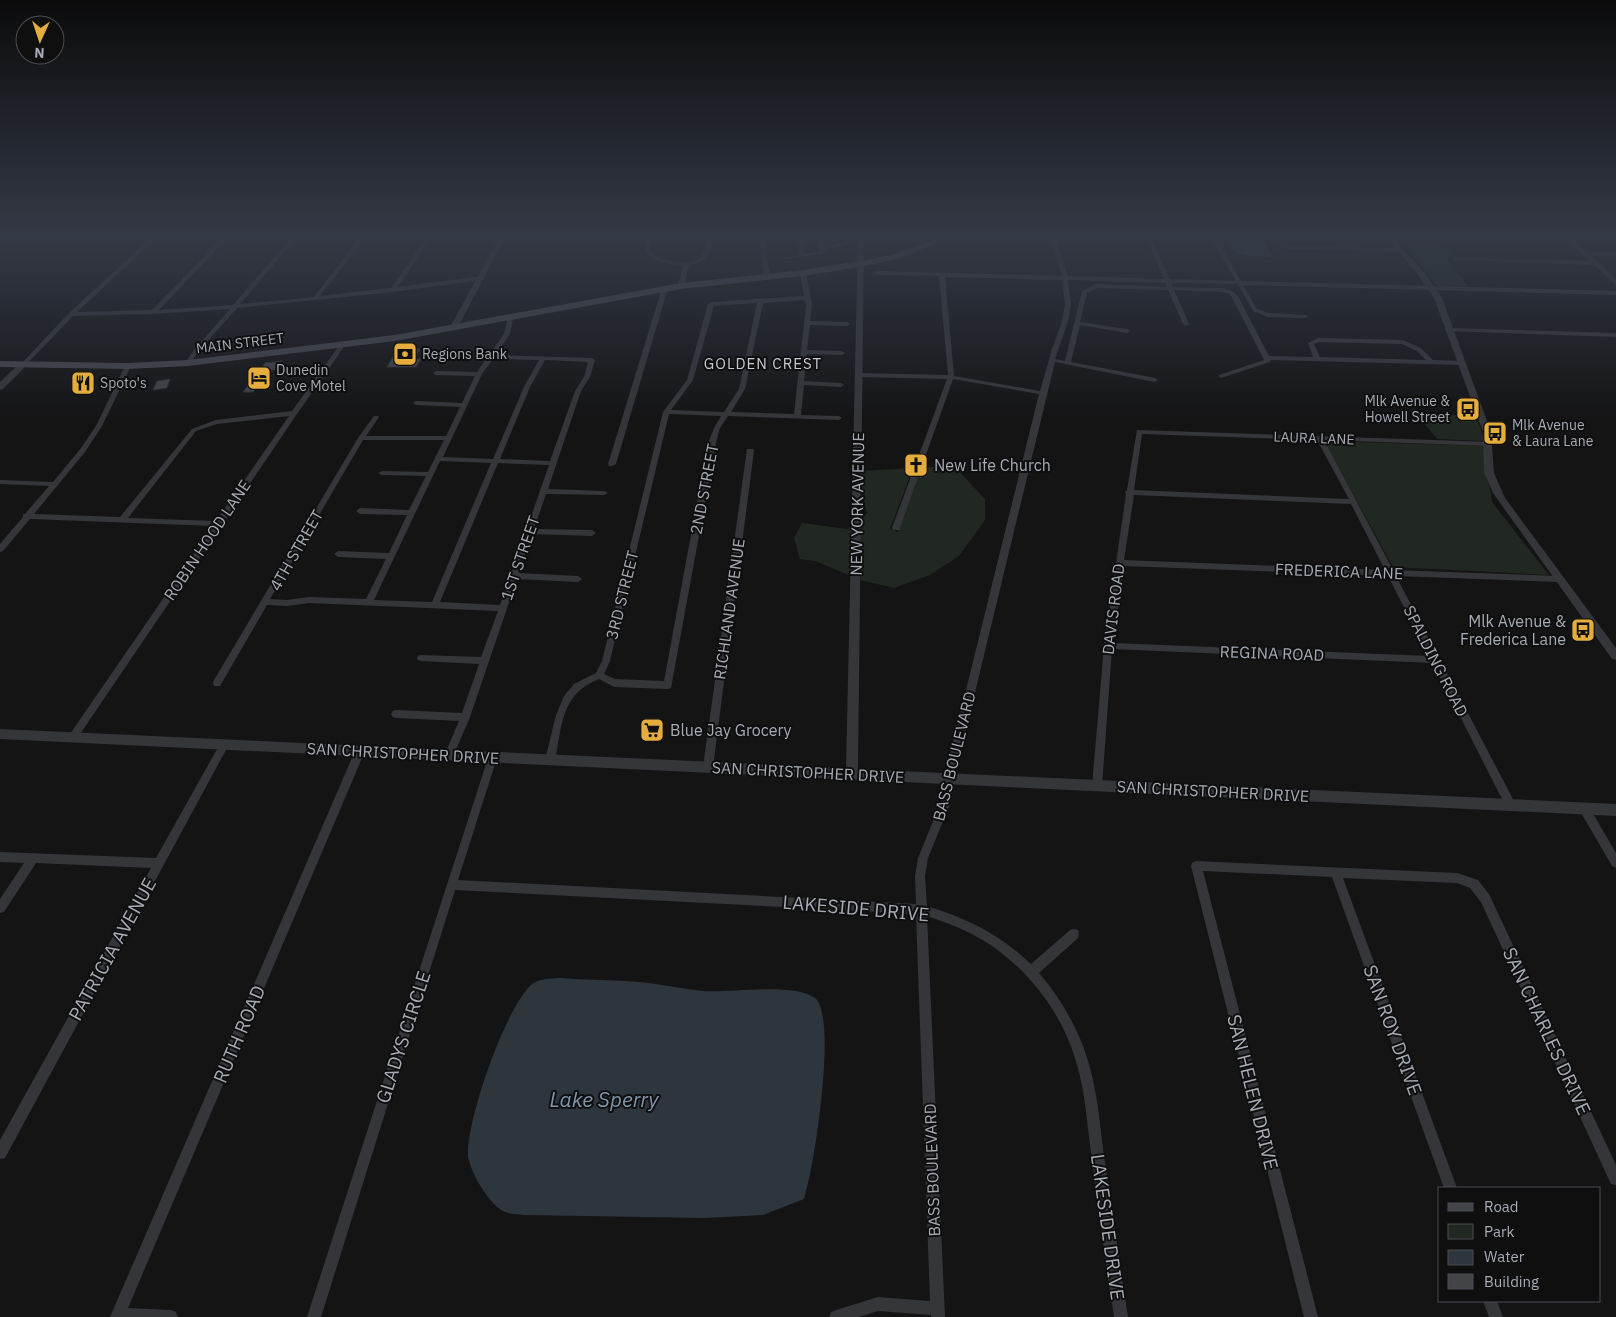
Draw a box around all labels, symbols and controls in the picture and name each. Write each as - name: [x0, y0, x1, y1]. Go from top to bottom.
- north arrow: [15, 15, 65, 65]
- text: N: [34, 44, 45, 62]
- street label: MAIN STREET: [195, 329, 285, 357]
- bank icon: Regions Bank: [392, 341, 418, 367]
- place label: Regions Bank: [422, 345, 508, 363]
- district label: GOLDEN CREST: [704, 354, 822, 373]
- place label: Dunedin Cove Motel: [276, 361, 346, 395]
- hotel icon: Dunedin Cove Motel: [246, 365, 272, 391]
- restaurant icon: Spoto's: [70, 370, 96, 396]
- place label: Spoto's: [100, 374, 147, 392]
- place label: Mlk Avenue & Howell Street: [1364, 392, 1450, 426]
- bus stop icon: Mlk Avenue & Howell Street: [1455, 396, 1481, 422]
- place label: Mlk Avenue & Laura Lane: [1512, 416, 1594, 450]
- bus stop icon: Mlk Avenue & Laura Lane: [1482, 420, 1508, 446]
- street label: LAURA LANE: [1273, 428, 1355, 448]
- street label: NEW YORK AVENUE: [846, 432, 868, 576]
- street label: 2ND STREET: [685, 442, 723, 536]
- church icon: New Life Church: [903, 452, 929, 478]
- place label: New Life Church: [934, 455, 1051, 475]
- street label: ROBIN HOOD LANE: [159, 476, 255, 604]
- street label: 4TH STREET: [265, 506, 327, 594]
- street label: 1ST STREET: [496, 513, 544, 603]
- street label: RICHLAND AVENUE: [709, 537, 749, 681]
- street label: 3RD STREET: [601, 549, 643, 641]
- street label: FREDERICA LANE: [1274, 559, 1404, 583]
- street label: DAVIS ROAD: [1097, 562, 1129, 656]
- street label: SPALDING ROAD: [1399, 602, 1473, 720]
- place label: Mlk Avenue & Frederica Lane: [1460, 611, 1566, 649]
- bus stop icon: Mlk Avenue & Frederica Lane: [1570, 617, 1596, 643]
- street label: REGINA ROAD: [1219, 641, 1325, 665]
- street label: BASS BOULEVARD: [928, 689, 980, 823]
- supermarket icon: Blue Jay Grocery: [639, 717, 665, 743]
- place label: Blue Jay Grocery: [670, 720, 791, 740]
- street label: SAN CHRISTOPHER DRIVE: [306, 738, 500, 768]
- street label: SAN CHRISTOPHER DRIVE: [711, 757, 905, 787]
- street label: SAN CHRISTOPHER DRIVE: [1116, 776, 1310, 806]
- street label: PATRICIA AVENUE: [63, 873, 161, 1025]
- street label: LAKESIDE DRIVE: [782, 890, 930, 926]
- street label: SAN CHARLES DRIVE: [1498, 943, 1596, 1119]
- street label: SAN ROY DRIVE: [1358, 962, 1428, 1098]
- street label: GLADYS CIRCLE: [370, 968, 436, 1106]
- street label: RUTH ROAD: [208, 982, 270, 1086]
- street label: SAN HELEN DRIVE: [1222, 1012, 1284, 1172]
- water label: Lake Sperry: [550, 1085, 659, 1113]
- street label: BASS BOULEVARD: [920, 1103, 944, 1237]
- street label: LAKESIDE DRIVE: [1086, 1152, 1130, 1302]
- legend: [1438, 1187, 1601, 1302]
- text: Road: [1484, 1197, 1519, 1216]
- text: Park: [1484, 1222, 1514, 1241]
- text: Water: [1484, 1247, 1525, 1266]
- text: Building: [1484, 1272, 1539, 1291]

